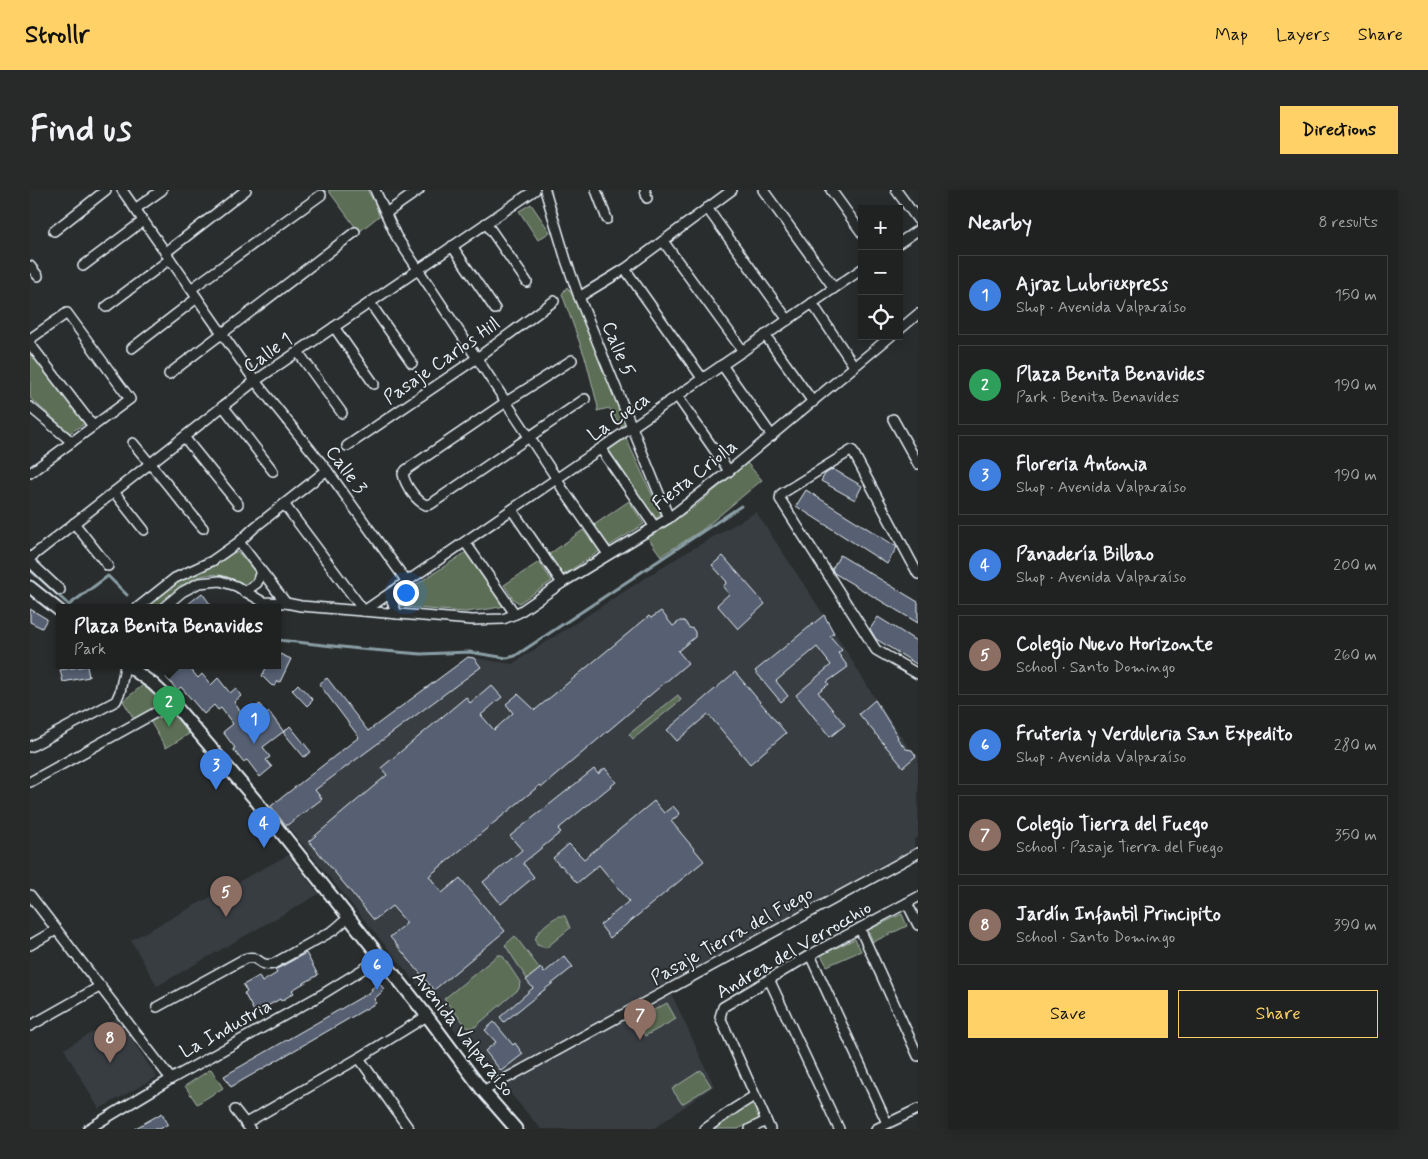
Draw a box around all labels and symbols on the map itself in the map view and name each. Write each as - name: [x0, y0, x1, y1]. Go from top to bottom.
- street label: Pasaje Carlos Hill: [379, 311, 506, 411]
- street label: Calle 5: [596, 318, 640, 380]
- street label: Calle 1: [239, 327, 297, 379]
- street label: La Cueca: [583, 387, 655, 447]
- street label: Fiesta Criolla: [647, 434, 743, 516]
- street label: Calle 3: [320, 441, 373, 500]
- your location: [393, 580, 419, 606]
- pin: 2: [153, 686, 185, 727]
- pin: 1: [238, 703, 270, 744]
- pin: 3: [200, 749, 232, 790]
- pin: 4: [248, 807, 280, 848]
- pin: 5: [210, 876, 242, 917]
- street label: Pasaje Tierra del Fuego: [646, 881, 818, 992]
- street label: Andrea del Verrocchio: [712, 895, 876, 1005]
- pin: 6: [361, 949, 393, 990]
- street label: Avenida Valparaíso: [406, 966, 520, 1102]
- street label: La Industria: [176, 994, 276, 1064]
- pin: 7: [624, 999, 656, 1040]
- pin: 8: [94, 1022, 126, 1063]

